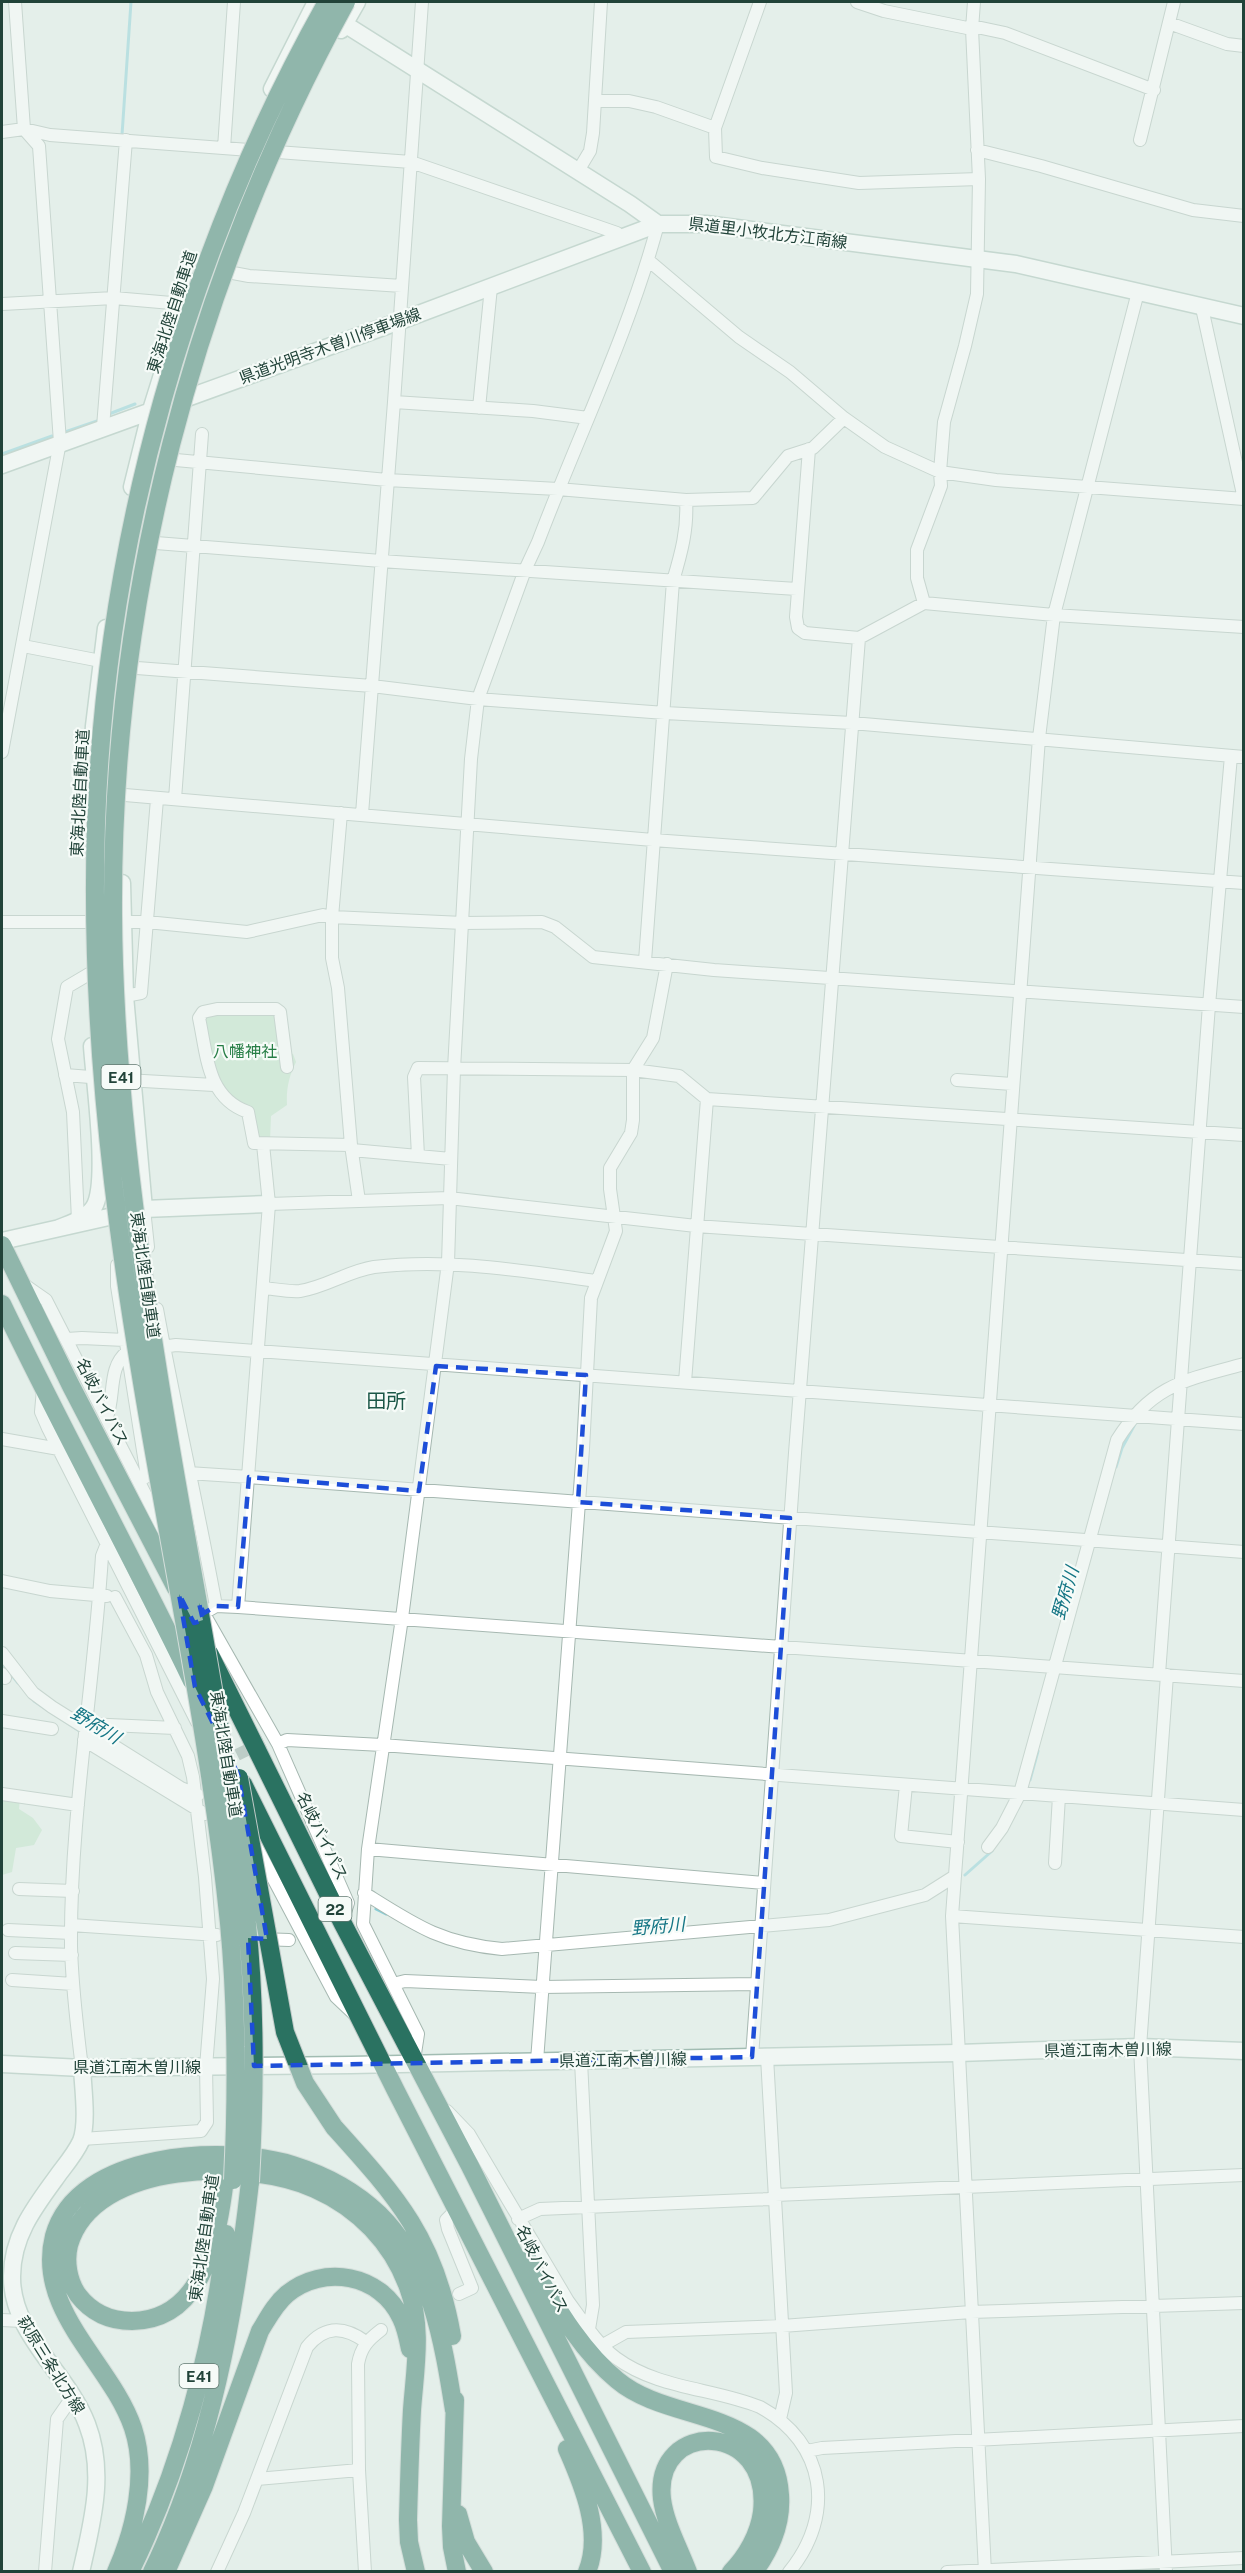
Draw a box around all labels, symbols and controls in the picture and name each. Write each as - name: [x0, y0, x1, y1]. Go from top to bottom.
- street label: 県道里小牧北方江南線: [687, 214, 849, 252]
- street label: 東海北陸自動車道: [143, 248, 201, 376]
- street label: 県道光明寺木曽川停車場線: [237, 304, 423, 388]
- street label: 東海北陸自動車道: [67, 729, 93, 857]
- park label: 八幡神社: [213, 1042, 277, 1061]
- road number: E41: [102, 1065, 140, 1089]
- street label: 東海北陸自動車道: [127, 1210, 163, 1340]
- street label: 名岐バイパス: [72, 1355, 132, 1449]
- district label: 田所: [366, 1389, 406, 1413]
- water label: 野府川: [1047, 1562, 1083, 1622]
- street label: 東海北陸自動車道: [207, 1689, 245, 1819]
- water label: 野府川: [67, 1702, 126, 1749]
- street label: 名岐バイパス: [292, 1789, 352, 1883]
- road number: 22: [318, 1897, 352, 1921]
- water label: 野府川: [630, 1913, 688, 1939]
- street label: 県道江南木曽川線: [1044, 2039, 1172, 2061]
- street label: 県道江南木曽川線: [559, 2049, 687, 2071]
- street label: 県道江南木曽川線: [73, 2058, 201, 2077]
- street label: 東海北陸自動車道: [186, 2173, 222, 2303]
- street label: 名岐バイパス: [512, 2222, 572, 2316]
- street label: 萩原三条北方線: [13, 2312, 89, 2418]
- road number: E41: [180, 2364, 218, 2388]

